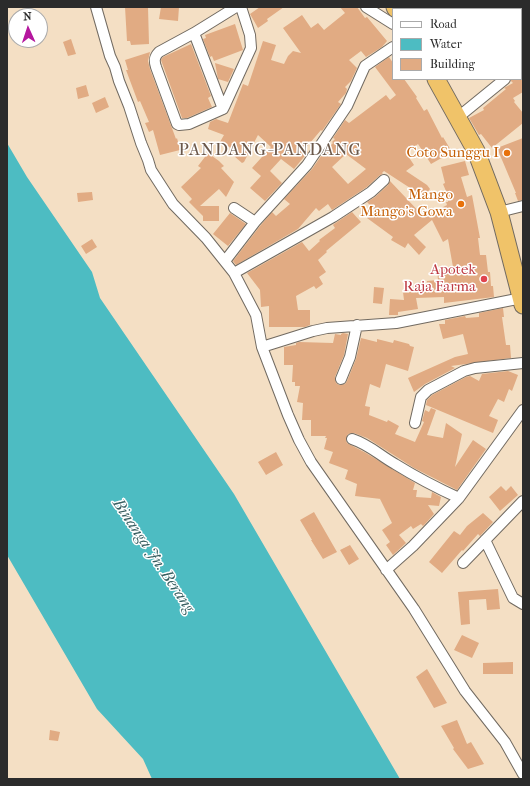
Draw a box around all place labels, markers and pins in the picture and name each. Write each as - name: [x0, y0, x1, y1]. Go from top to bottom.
- place label: Coto Sunggu I: [406, 144, 499, 162]
- marker: Coto Sunggu I: [502, 148, 512, 158]
- place label: Mango Mango's Gowa: [360, 186, 453, 221]
- marker: Mango Mango's Gowa: [456, 199, 466, 209]
- place label: Apotek Raja Farma: [403, 261, 476, 296]
- marker: Apotek Raja Farma: [479, 274, 489, 284]

